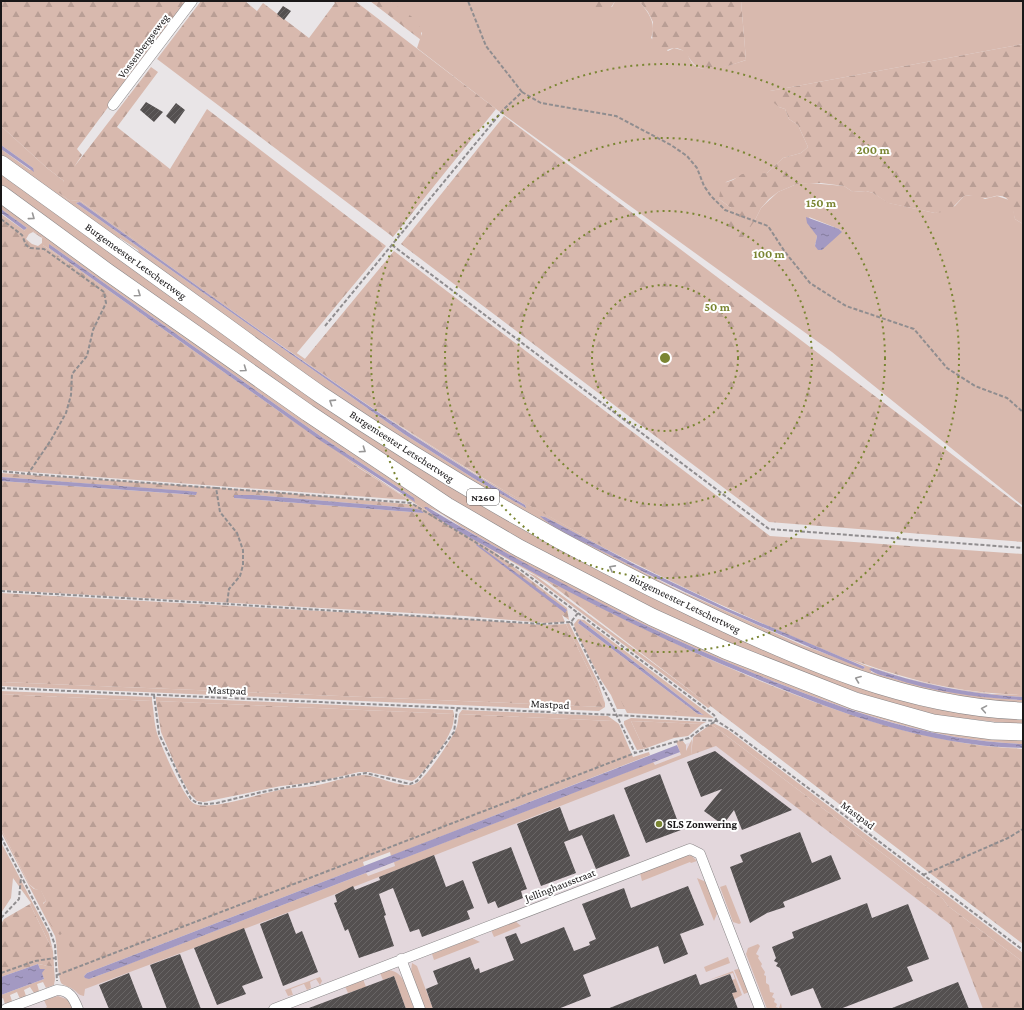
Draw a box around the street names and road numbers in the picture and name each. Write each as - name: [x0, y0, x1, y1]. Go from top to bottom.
- street label: Vossenbergseweg: [115, 11, 172, 81]
- street label: Burgemeester Letschertweg: [83, 220, 189, 303]
- street label: Burgemeester Letschertweg: [347, 408, 457, 485]
- road number: N260: [467, 489, 499, 505]
- street label: Burgemeester Letschertweg: [627, 571, 743, 636]
- street label: Mastpad: [207, 683, 247, 698]
- street label: Mastpad: [530, 697, 570, 712]
- street label: Mastpad: [838, 799, 877, 832]
- street label: Jellinghausstraat: [522, 866, 598, 905]

